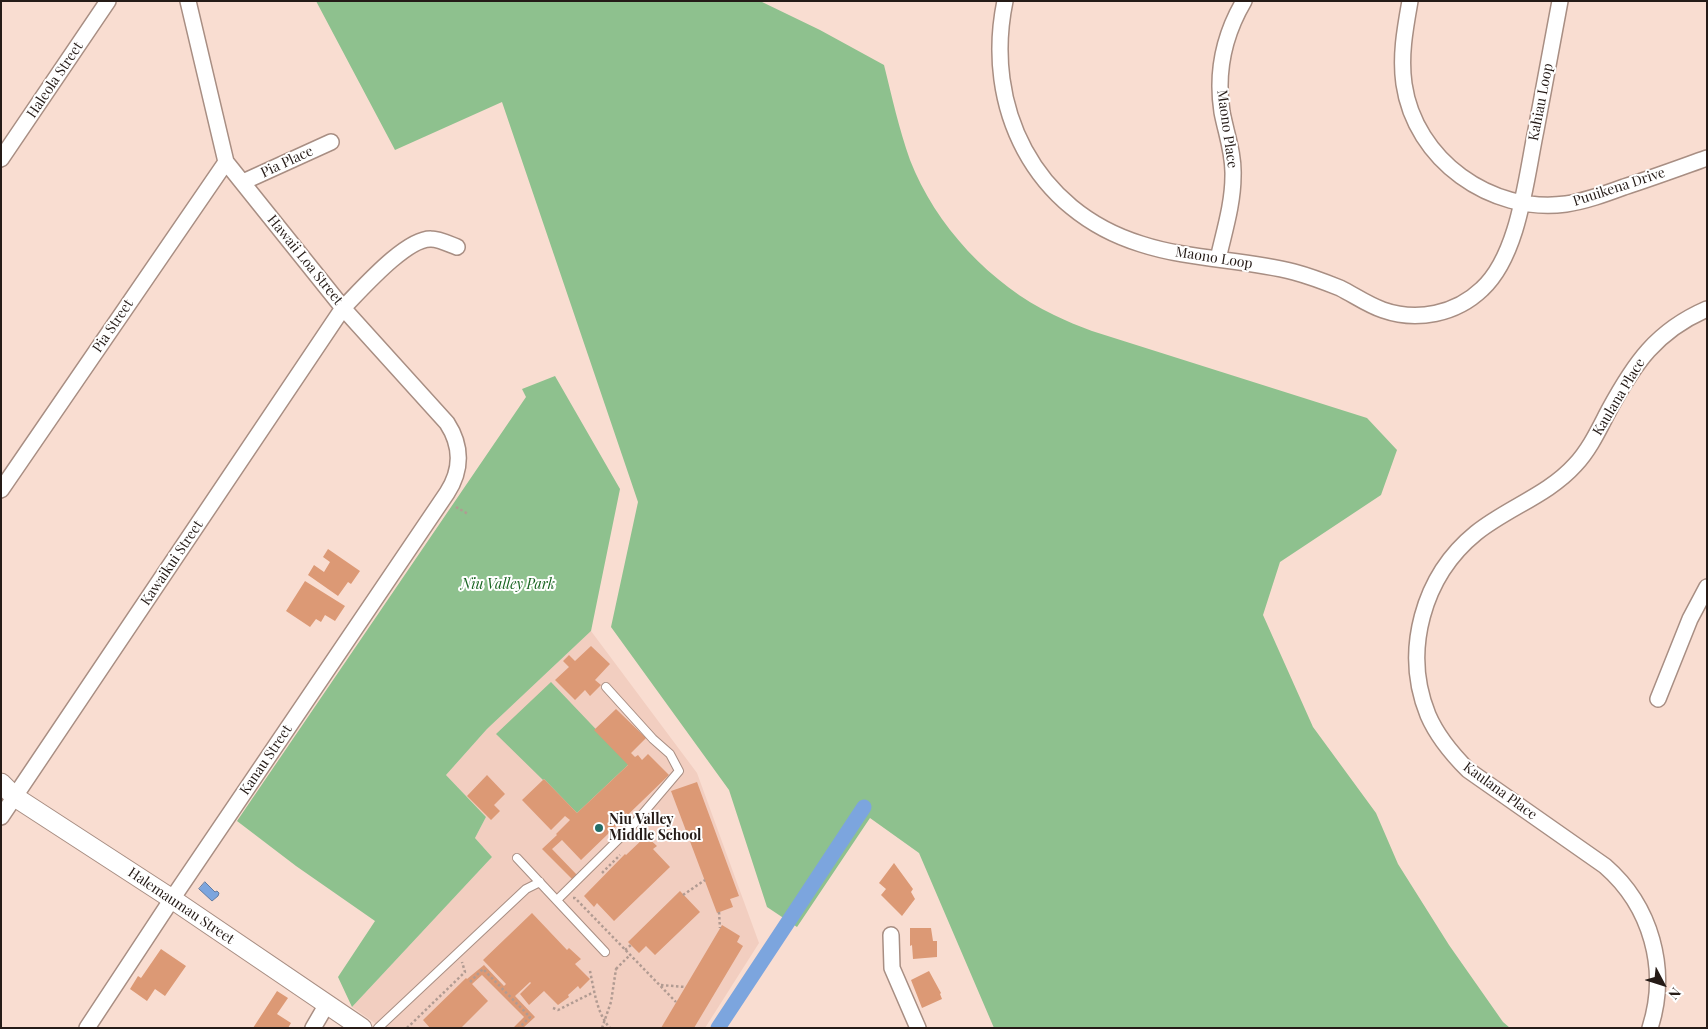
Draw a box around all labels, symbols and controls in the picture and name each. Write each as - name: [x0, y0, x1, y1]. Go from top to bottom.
- street label: Haleola Street: [23, 39, 87, 121]
- street label: Kahiau Loop: [1525, 62, 1557, 142]
- street label: Maono Place: [1213, 89, 1241, 169]
- street label: Pia Place: [258, 143, 316, 181]
- street label: Puuikena Drive: [1571, 164, 1667, 210]
- street label: Hawaii Loa Street: [264, 212, 346, 308]
- street label: Maono Loop: [1174, 244, 1254, 272]
- street label: Pia Street: [89, 296, 137, 356]
- street label: Kaulana Place: [1589, 355, 1649, 439]
- street label: Kawaikui Street: [137, 517, 207, 609]
- park label: Niu Valley Park: [461, 577, 555, 593]
- street label: Kanau Street: [236, 722, 296, 798]
- street label: Kaulana Place: [1460, 759, 1540, 823]
- place label: Niu Valley Middle School: [609, 812, 701, 844]
- marker: Niu Valley Middle School: [593, 822, 605, 834]
- street label: Halemaumau Street: [125, 864, 237, 948]
- north arrow: [1638, 959, 1688, 1009]
- text: N: [1664, 984, 1685, 1004]

